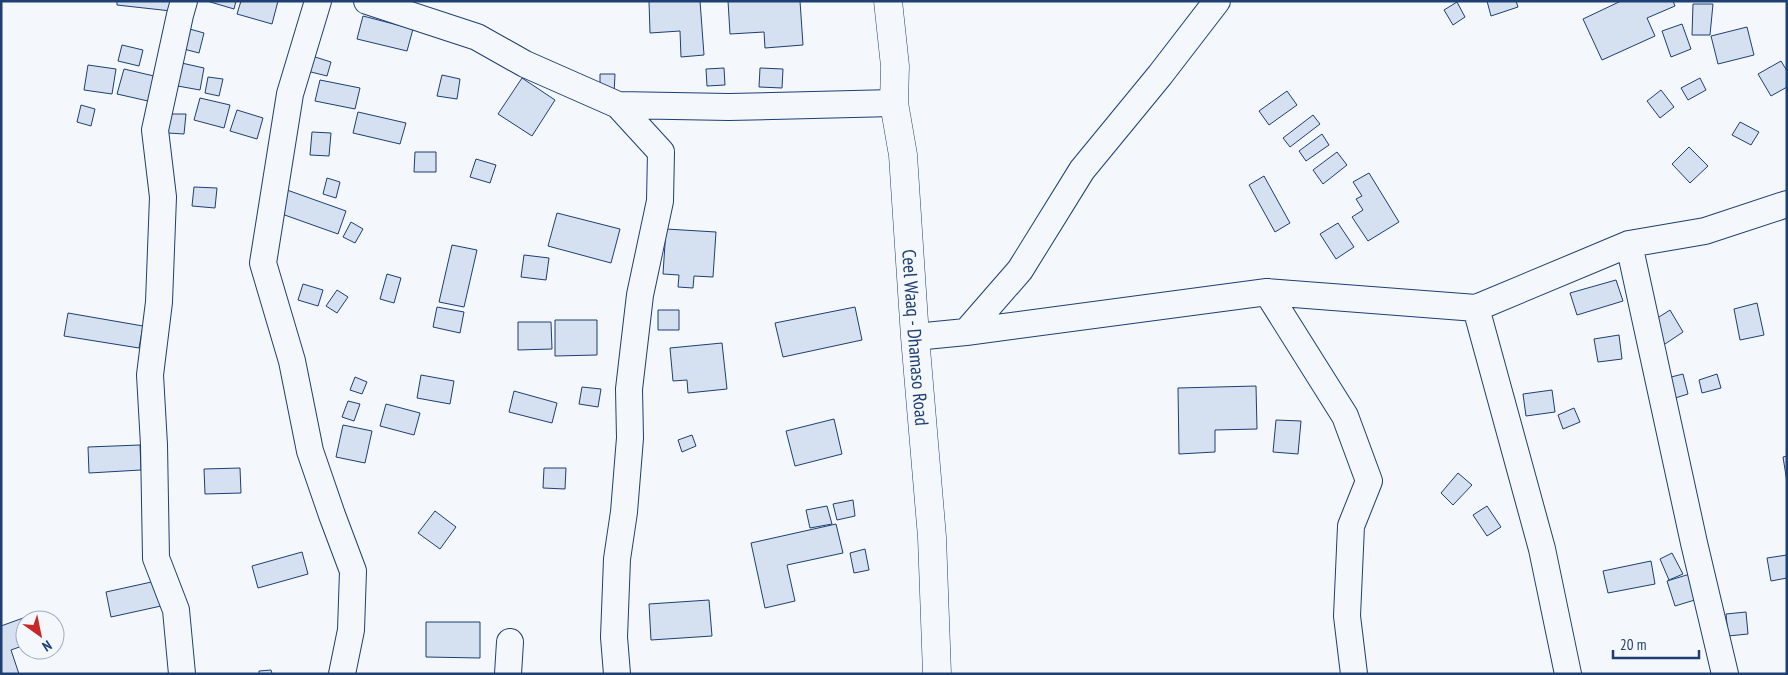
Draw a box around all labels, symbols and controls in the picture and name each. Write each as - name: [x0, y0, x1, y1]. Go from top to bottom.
- street label: Ceel Waaq - Dhamaso Road: [897, 248, 934, 427]
- north arrow: [15, 610, 65, 660]
- scale bar: [1613, 628, 1699, 660]
- text: 20 m: [1620, 635, 1646, 654]
- text: N: [39, 636, 55, 656]

